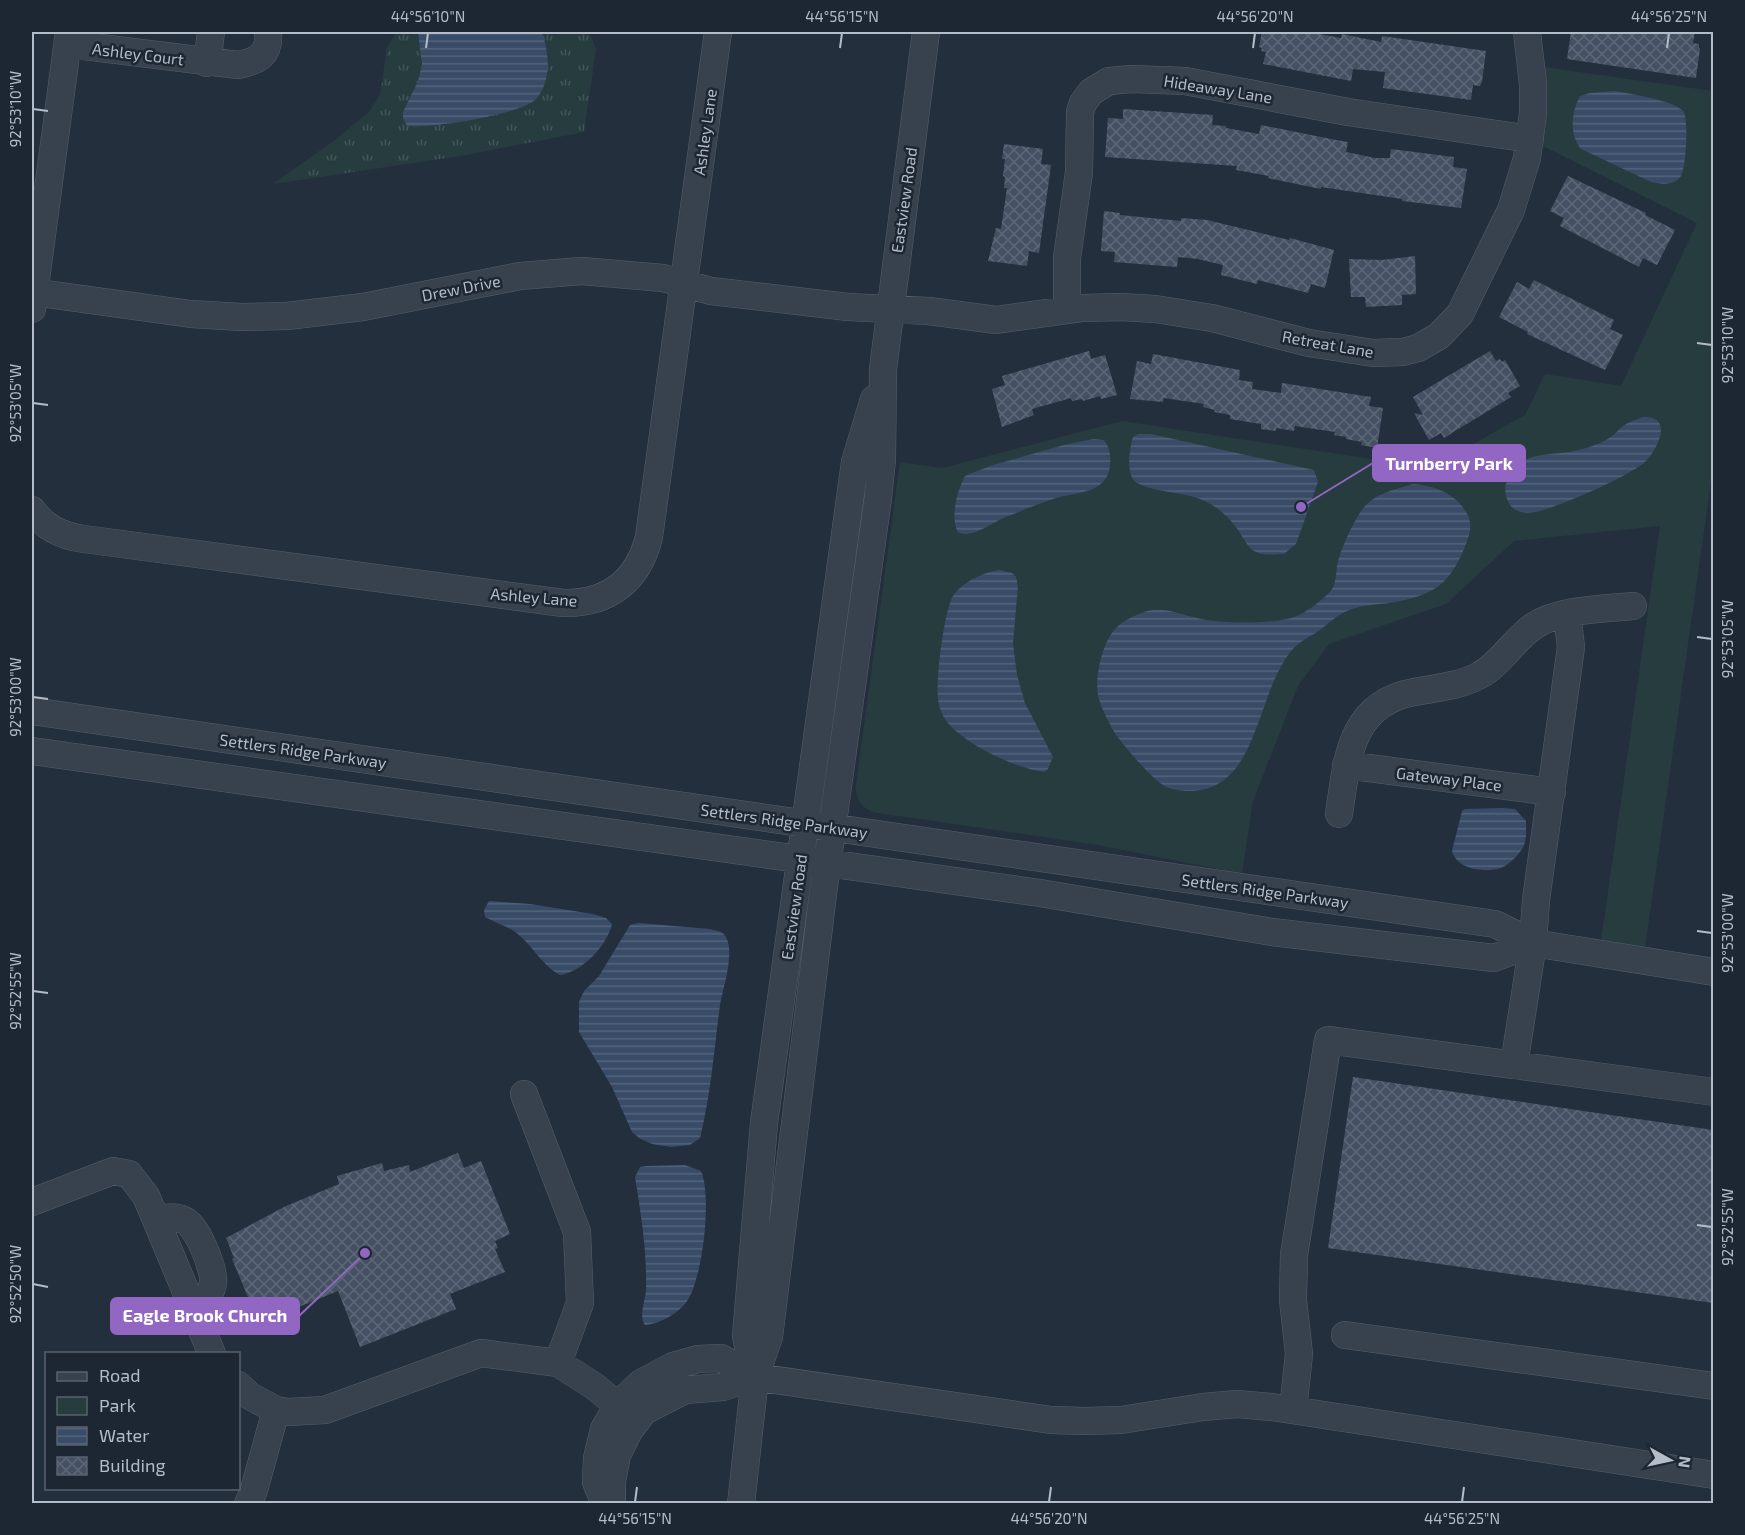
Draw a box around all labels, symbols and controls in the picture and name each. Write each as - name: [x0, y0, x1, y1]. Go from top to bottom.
- text: 44°56'10"N: [391, 7, 465, 25]
- text: 44°56'15"N: [805, 7, 879, 25]
- text: 44°56'20"N: [1217, 7, 1294, 25]
- text: 44°56'25"N: [1631, 7, 1707, 25]
- street label: Ashley Court: [91, 38, 185, 69]
- text: 92°53'10"W: [6, 71, 24, 147]
- street label: Hideaway Lane: [1162, 71, 1274, 106]
- street label: Ashley Lane: [689, 87, 720, 176]
- street label: Eastview Road: [887, 146, 920, 254]
- street label: Drew Drive: [420, 271, 502, 304]
- text: 92°53'10"W: [1718, 307, 1736, 383]
- street label: Retreat Lane: [1281, 326, 1375, 361]
- text: 92°53'05"W: [6, 364, 24, 442]
- callout: Turnberry Park: [1373, 445, 1525, 481]
- text: Turnberry Park: [1385, 452, 1513, 474]
- street label: Ashley Lane: [490, 583, 578, 610]
- text: 92°53'05"W: [1718, 600, 1736, 678]
- text: 92°53'00"W: [6, 657, 24, 737]
- street label: Settlers Ridge Parkway: [218, 729, 388, 772]
- street label: Gateway Place: [1395, 763, 1503, 794]
- street label: Settlers Ridge Parkway: [699, 799, 869, 842]
- street label: Eastview Road: [777, 853, 810, 961]
- street label: Settlers Ridge Parkway: [1180, 869, 1350, 912]
- text: 92°53'00"W: [1718, 893, 1736, 973]
- text: 92°52'55"W: [6, 952, 24, 1030]
- text: 92°52'55"W: [1718, 1188, 1736, 1266]
- text: 92°52'50"W: [6, 1245, 24, 1323]
- callout: Eagle Brook Church: [111, 1298, 299, 1334]
- text: Eagle Brook Church: [123, 1304, 287, 1326]
- legend: [45, 1352, 240, 1490]
- text: Road: [99, 1364, 140, 1386]
- text: Park: [99, 1394, 136, 1416]
- text: Water: [99, 1424, 149, 1446]
- north arrow: [1640, 1430, 1700, 1490]
- text: Building: [99, 1454, 166, 1476]
- text: N: [1675, 1455, 1696, 1469]
- text: 44°56'15"N: [598, 1509, 672, 1527]
- text: 44°56'20"N: [1011, 1509, 1088, 1527]
- text: 44°56'25"N: [1424, 1509, 1500, 1527]

